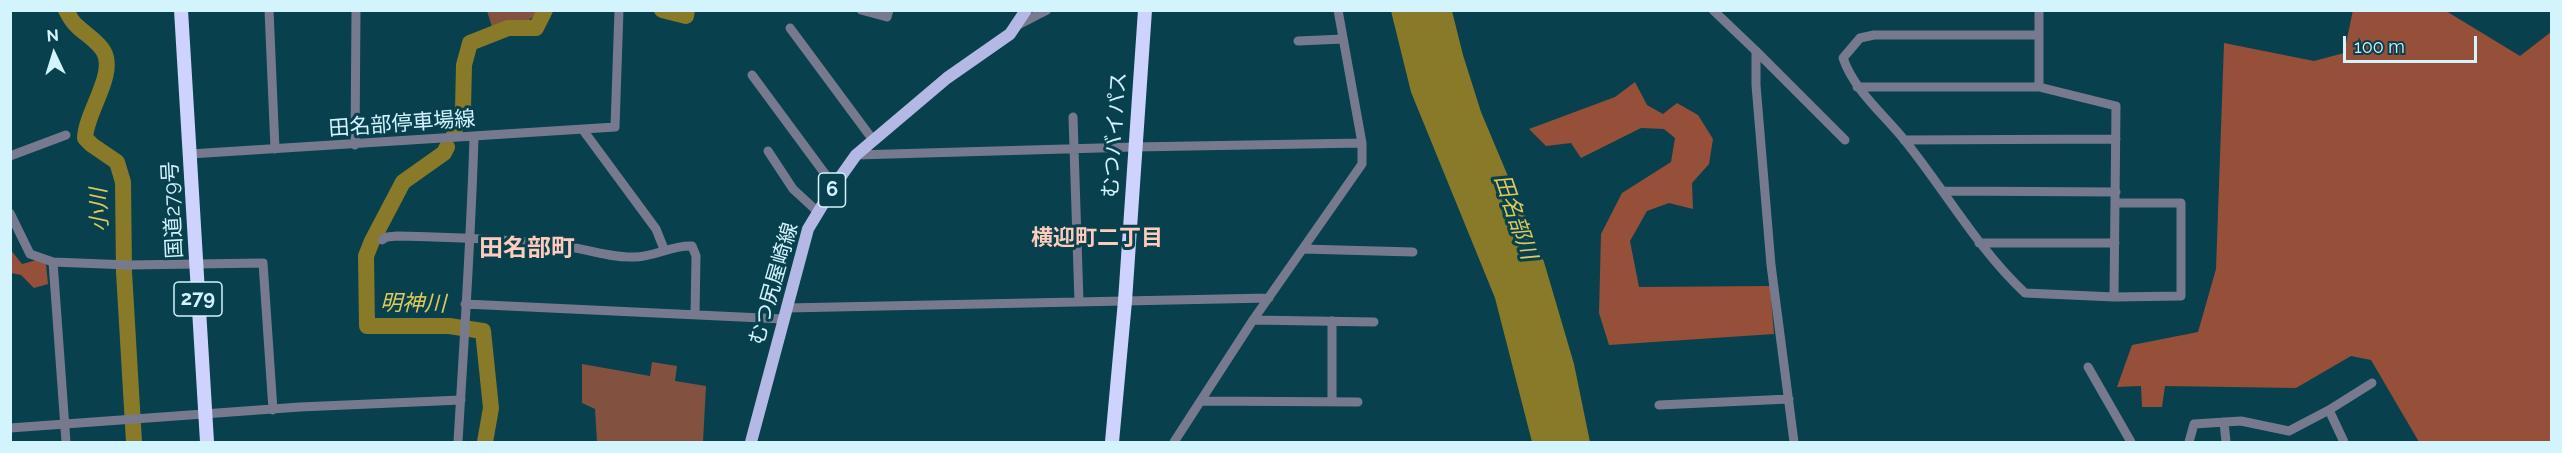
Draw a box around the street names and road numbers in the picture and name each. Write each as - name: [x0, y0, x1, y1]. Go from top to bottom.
- street label: むつバイパス: [1098, 71, 1132, 199]
- street label: 田名部停車場線: [328, 106, 476, 142]
- street label: 国道279号: [158, 161, 188, 259]
- road number: 6: [818, 173, 846, 207]
- street label: むつ尻屋崎線: [745, 220, 803, 348]
- road number: 279: [174, 282, 222, 316]

